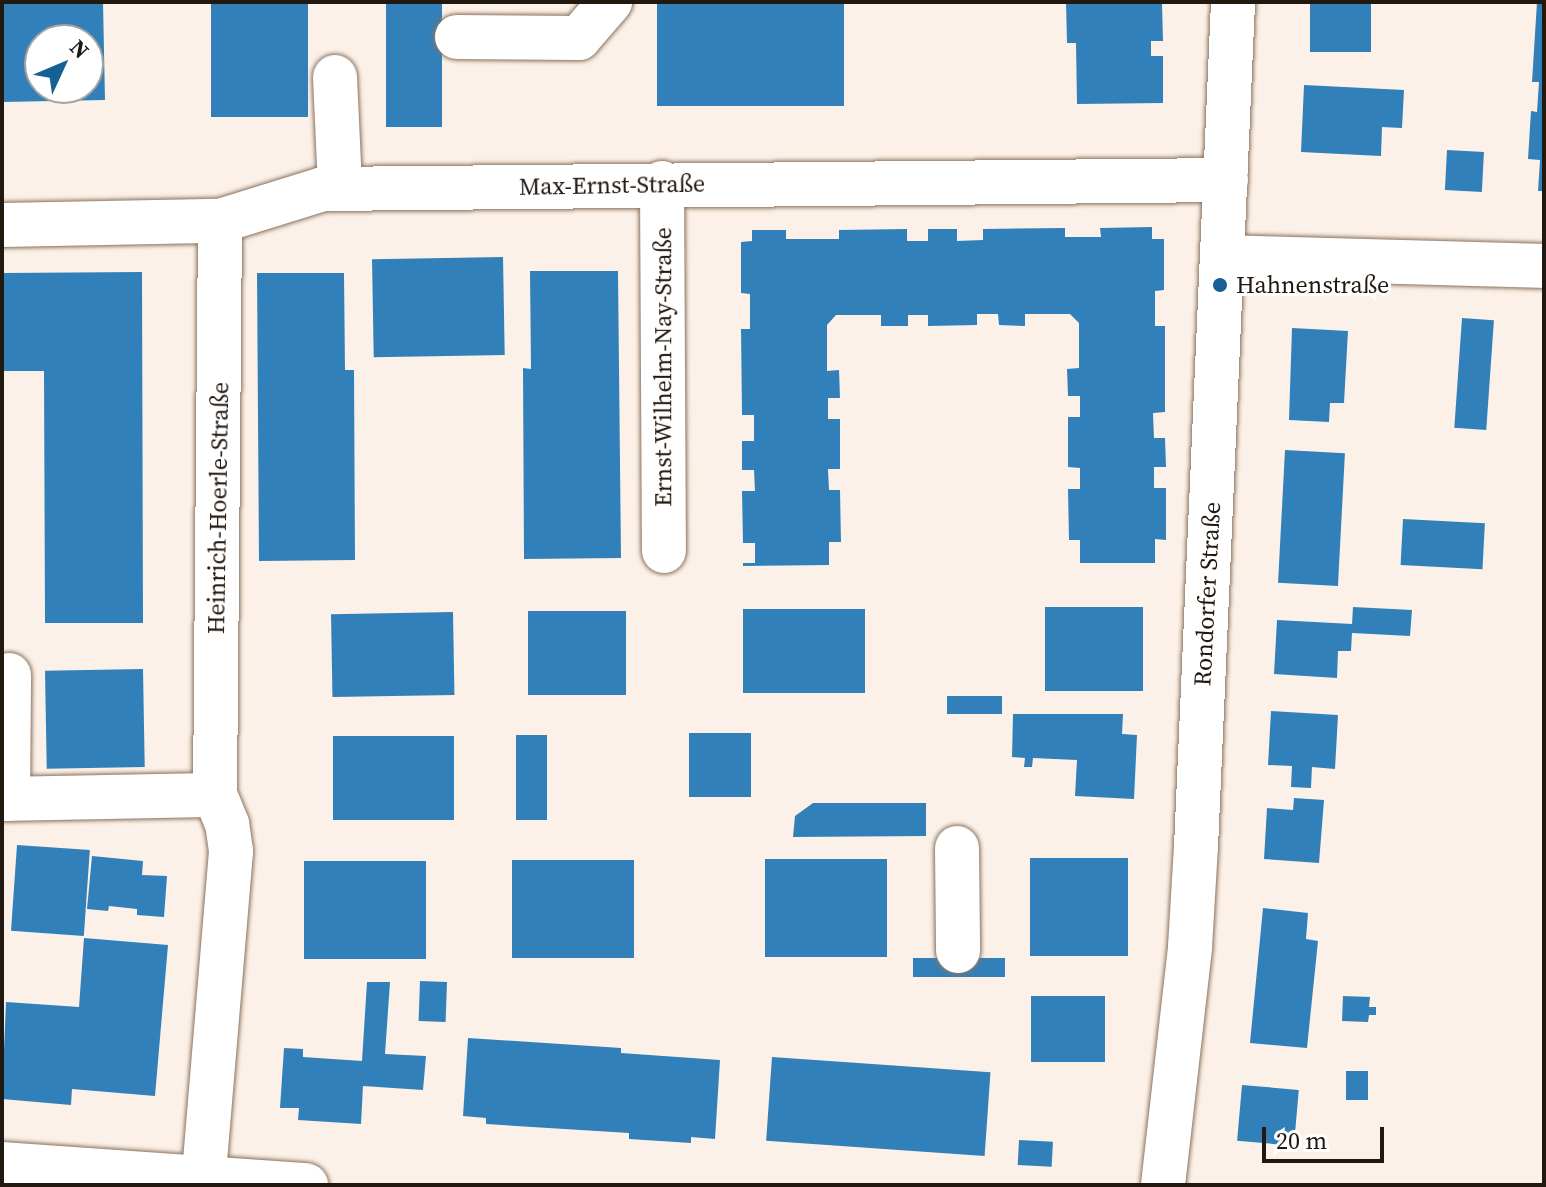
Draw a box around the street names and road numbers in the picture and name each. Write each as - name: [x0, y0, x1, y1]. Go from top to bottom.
- street label: Max-Ernst-Straße: [519, 169, 705, 201]
- street label: Ernst-Wilhelm-Nay-Straße: [649, 227, 677, 507]
- street label: Heinrich-Hoerle-Straße: [201, 382, 235, 634]
- street label: Rondorfer Straße: [1188, 501, 1226, 687]

